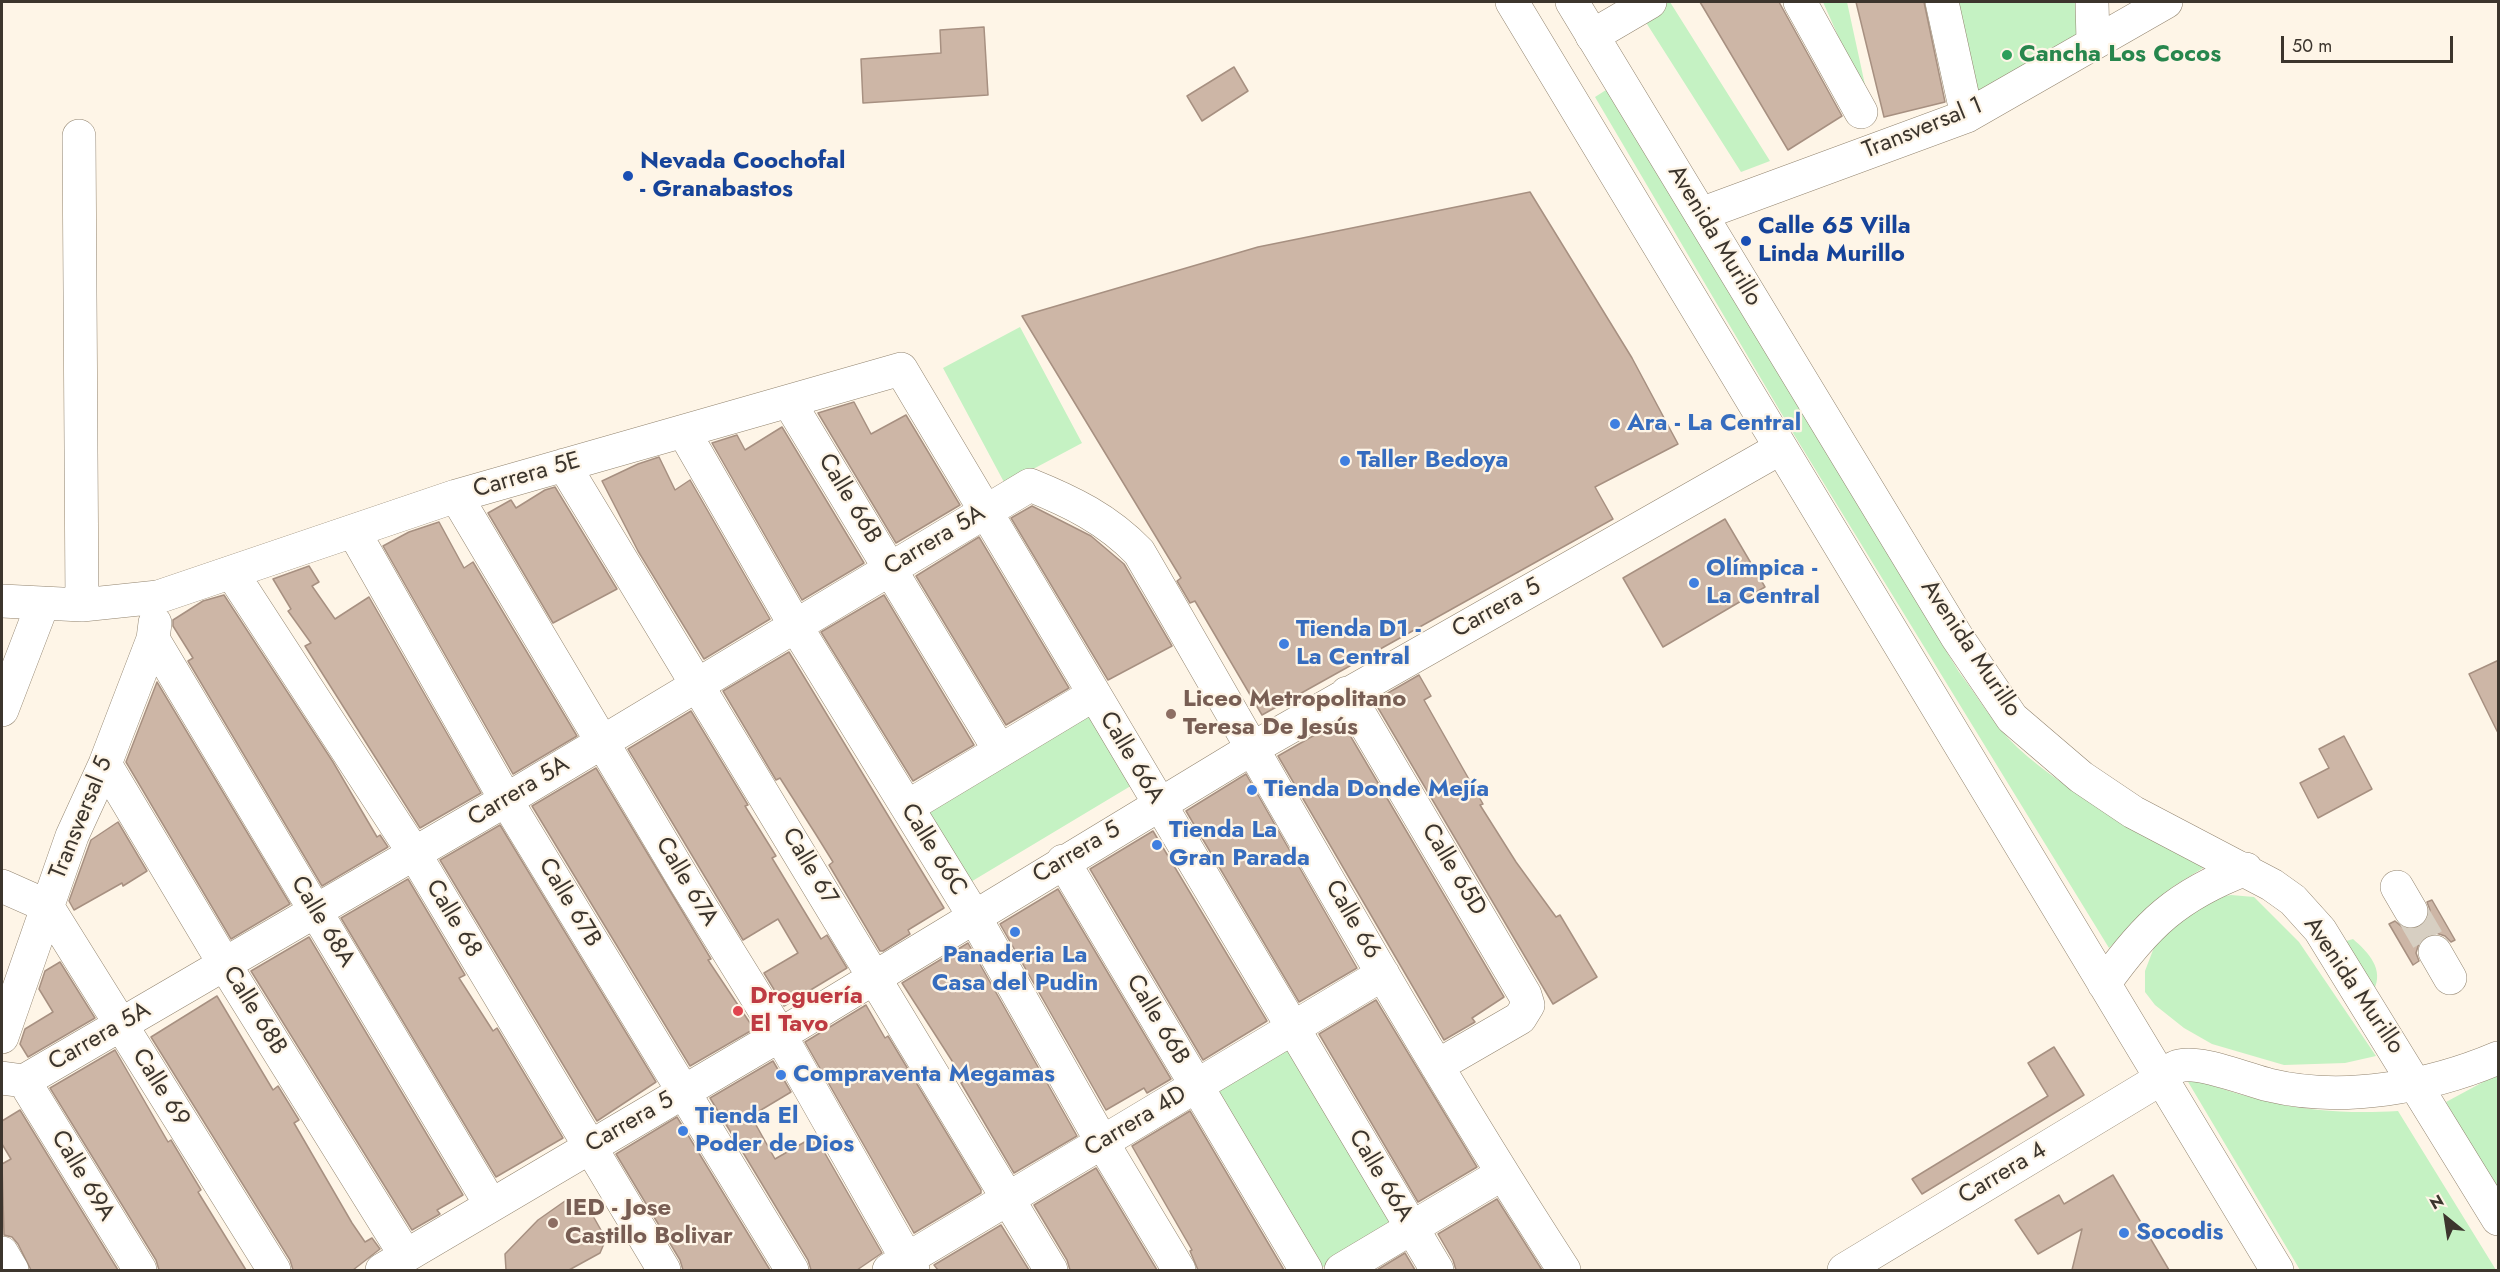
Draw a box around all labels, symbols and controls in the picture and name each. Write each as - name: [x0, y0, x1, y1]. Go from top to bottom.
- scale bar: [2284, 24, 2456, 62]
- text: 50 m: [2292, 33, 2332, 59]
- place label: Cancha Los Cocos: [2019, 41, 2221, 69]
- marker: Cancha Los Cocos: [2000, 48, 2014, 62]
- street label: Transversal 1: [1859, 92, 1987, 166]
- place label: Nevada Coochofal - Granabastos: [640, 148, 845, 204]
- street label: Avenida Murillo: [1661, 160, 1767, 312]
- marker: Nevada Coochofal - Granabastos: [621, 169, 635, 183]
- place label: Calle 65 Villa Linda Murillo: [1758, 213, 1911, 269]
- marker: Calle 65 Villa Linda Murillo: [1739, 234, 1753, 248]
- place label: Ara - La Central: [1627, 410, 1801, 438]
- marker: Ara - La Central: [1608, 417, 1622, 431]
- street label: Carrera 5E: [470, 447, 584, 505]
- place label: Taller Bedoya: [1357, 447, 1509, 475]
- street label: Calle 66B: [811, 449, 887, 549]
- marker: Taller Bedoya: [1338, 454, 1352, 468]
- street label: Carrera 5A: [879, 500, 991, 582]
- place label: Olímpica - La Central: [1706, 555, 1820, 611]
- street label: Carrera 5: [1448, 573, 1546, 645]
- street label: Avenida Murillo: [1914, 575, 2026, 723]
- marker: Olímpica - La Central: [1687, 576, 1701, 590]
- place label: Tienda D1 - La Central: [1296, 616, 1421, 672]
- marker: Tienda D1 - La Central: [1277, 637, 1291, 651]
- place label: Liceo Metropolitano Teresa De Jesús: [1183, 686, 1406, 742]
- street label: Calle 66A: [1092, 707, 1170, 809]
- marker: Liceo Metropolitano Teresa De Jesús: [1164, 707, 1178, 721]
- street label: Carrera 5A: [463, 751, 575, 833]
- street label: Transversal 5: [44, 753, 120, 883]
- place label: Tienda Donde Mejía: [1264, 776, 1489, 804]
- marker: Tienda Donde Mejía: [1245, 783, 1259, 797]
- street label: Calle 66C: [894, 799, 972, 901]
- street label: Carrera 5: [1028, 816, 1126, 890]
- place label: Tienda La Gran Parada: [1169, 817, 1310, 873]
- street label: Calle 65D: [1414, 819, 1492, 921]
- street label: Calle 67: [775, 823, 843, 911]
- street label: Calle 67A: [648, 832, 724, 932]
- marker: Tienda La Gran Parada: [1150, 838, 1164, 852]
- street label: Calle 67B: [531, 853, 607, 953]
- street label: Calle 68A: [284, 871, 360, 973]
- street label: Calle 68: [419, 875, 487, 963]
- street label: Calle 66: [1318, 875, 1386, 965]
- street label: Avenida Murillo: [2297, 912, 2409, 1060]
- marker: Panaderia La Casa del Pudin: [1008, 925, 1022, 939]
- place label: Panaderia La Casa del Pudin: [932, 942, 1098, 998]
- street label: Calle 68B: [216, 961, 292, 1061]
- street label: Calle 66B: [1119, 970, 1195, 1070]
- place label: Droguería El Tavo: [750, 983, 863, 1039]
- street label: Carrera 5A: [44, 996, 156, 1078]
- marker: Droguería El Tavo: [731, 1004, 745, 1018]
- street label: Calle 69: [125, 1044, 195, 1132]
- place label: Compraventa Megamas: [793, 1061, 1055, 1089]
- marker: Compraventa Megamas: [774, 1068, 788, 1082]
- street label: Carrera 4D: [1080, 1080, 1192, 1164]
- street label: Carrera 5: [581, 1086, 679, 1160]
- place label: Tienda El Poder de Dios: [695, 1103, 854, 1159]
- marker: Tienda El Poder de Dios: [676, 1124, 690, 1138]
- street label: Calle 66A: [1341, 1125, 1419, 1227]
- street label: Calle 69A: [44, 1126, 120, 1226]
- street label: Carrera 4: [1954, 1137, 2052, 1211]
- north arrow: [2416, 1188, 2476, 1248]
- text: N: [2425, 1189, 2448, 1215]
- place label: IED - Jose Castillo Bolivar: [565, 1195, 733, 1251]
- marker: IED - Jose Castillo Bolivar: [546, 1216, 560, 1230]
- place label: Socodis: [2136, 1219, 2224, 1247]
- marker: Socodis: [2117, 1226, 2131, 1240]

